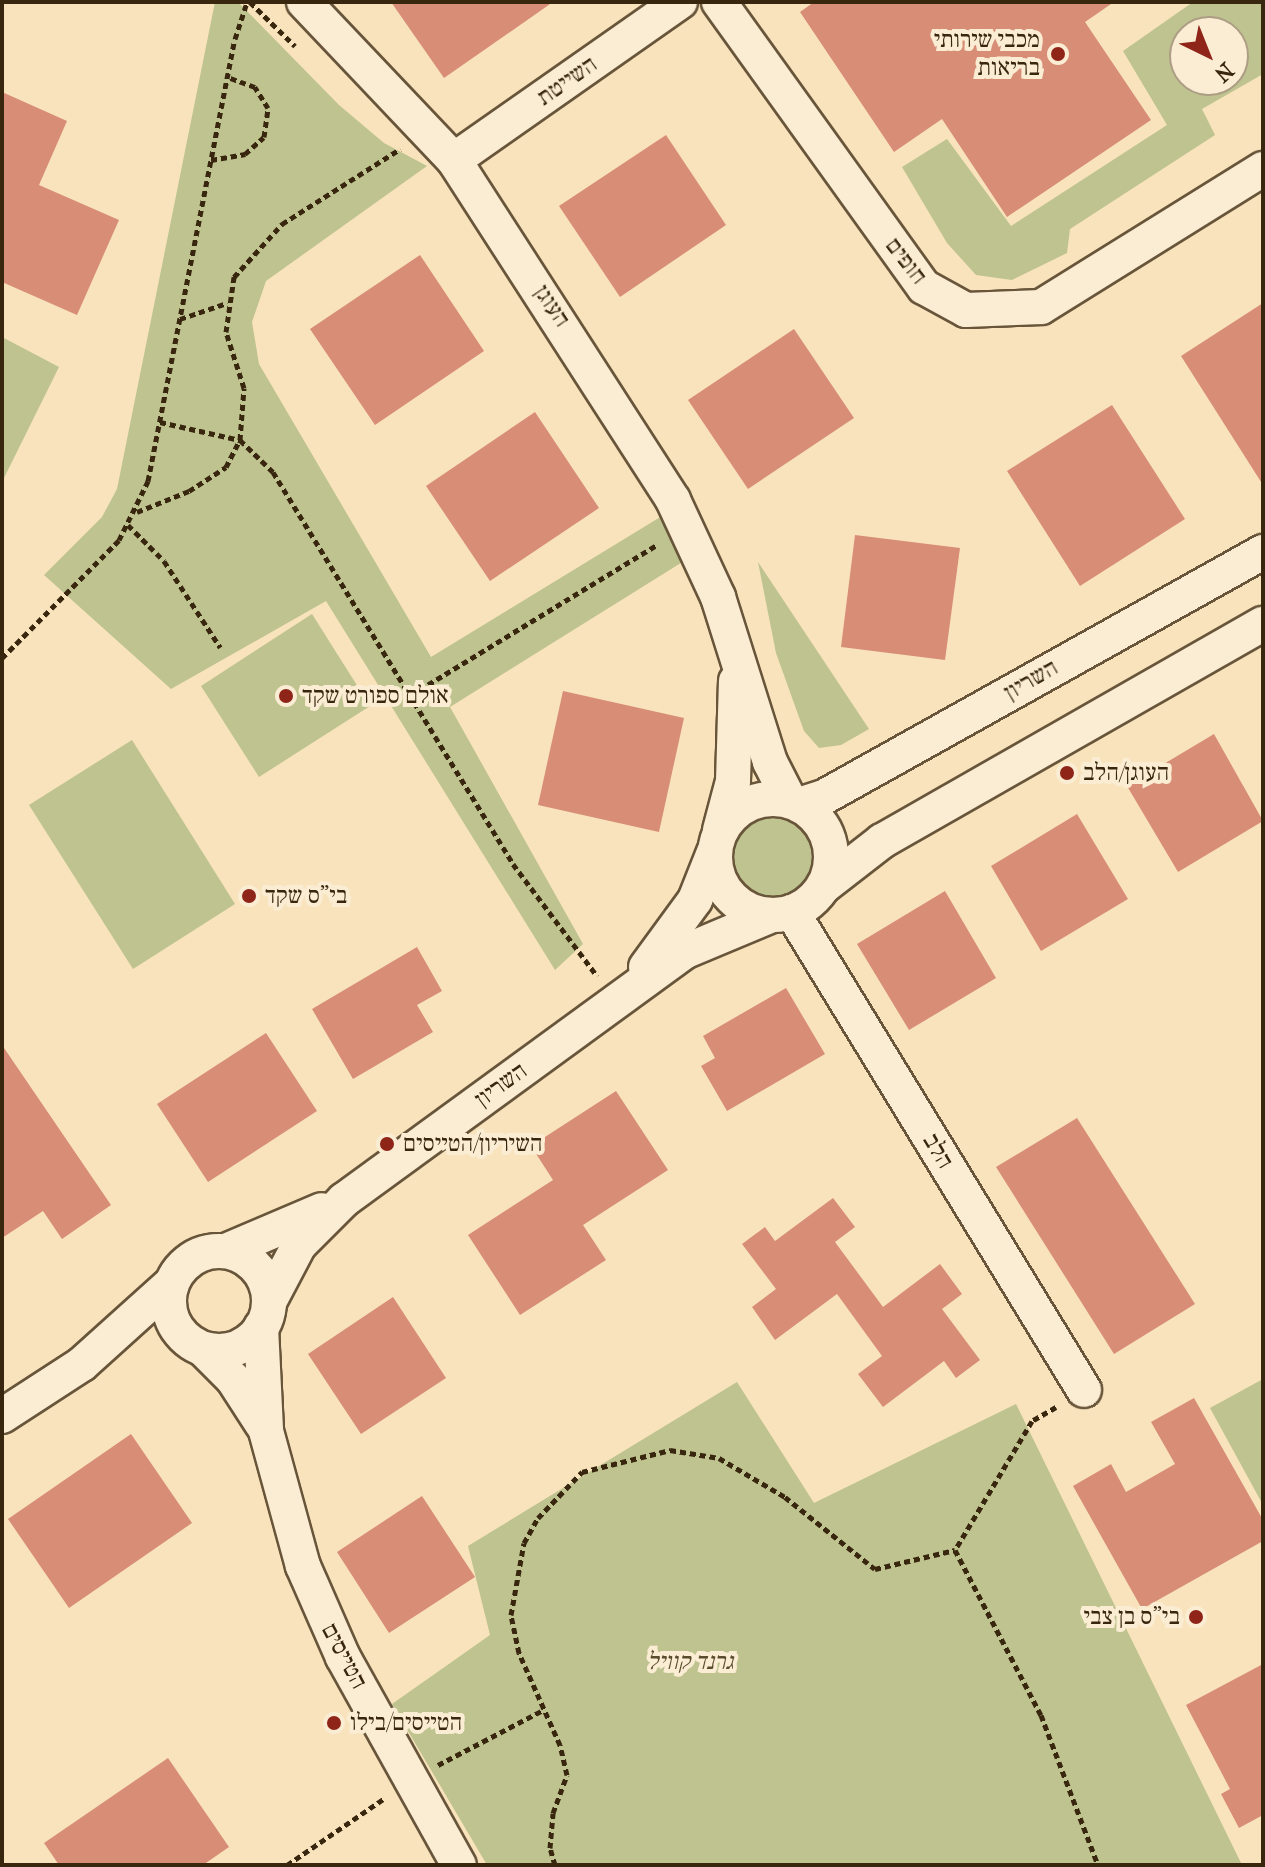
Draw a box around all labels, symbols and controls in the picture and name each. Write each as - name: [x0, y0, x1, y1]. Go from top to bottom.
- north arrow: [1169, 16, 1249, 96]
- place label: מכבי שירותי בריאות: [934, 26, 1040, 82]
- marker: מכבי שירותי בריאות: [1047, 43, 1069, 65]
- street label: השייטת: [531, 50, 603, 112]
- text: N: [1209, 57, 1239, 87]
- street label: חופים: [879, 232, 933, 290]
- street label: העוגן: [528, 280, 576, 332]
- street label: השריון: [999, 653, 1063, 707]
- place label: אולם ספורט שקד: [302, 682, 449, 710]
- marker: אולם ספורט שקד: [277, 687, 295, 705]
- place label: העוגן/הלב: [1083, 759, 1169, 787]
- marker: העוגן/הלב: [1058, 764, 1076, 782]
- place label: בי"ס שקד: [265, 882, 347, 910]
- marker: בי"ס שקד: [240, 887, 258, 905]
- street label: השריון: [469, 1056, 533, 1114]
- street label: הלב: [916, 1128, 960, 1174]
- place label: השיריון/הטייסים: [403, 1130, 543, 1158]
- marker: השיריון/הטייסים: [378, 1135, 396, 1153]
- place label: בי"ס בן צבי: [1083, 1603, 1180, 1631]
- marker: בי"ס בן צבי: [1187, 1608, 1205, 1626]
- street label: הטייסים: [315, 1618, 373, 1694]
- park label: גרנד קוויל: [647, 1648, 733, 1676]
- place label: הטייסים/בילו: [350, 1709, 462, 1737]
- marker: הטייסים/בילו: [325, 1714, 343, 1732]

